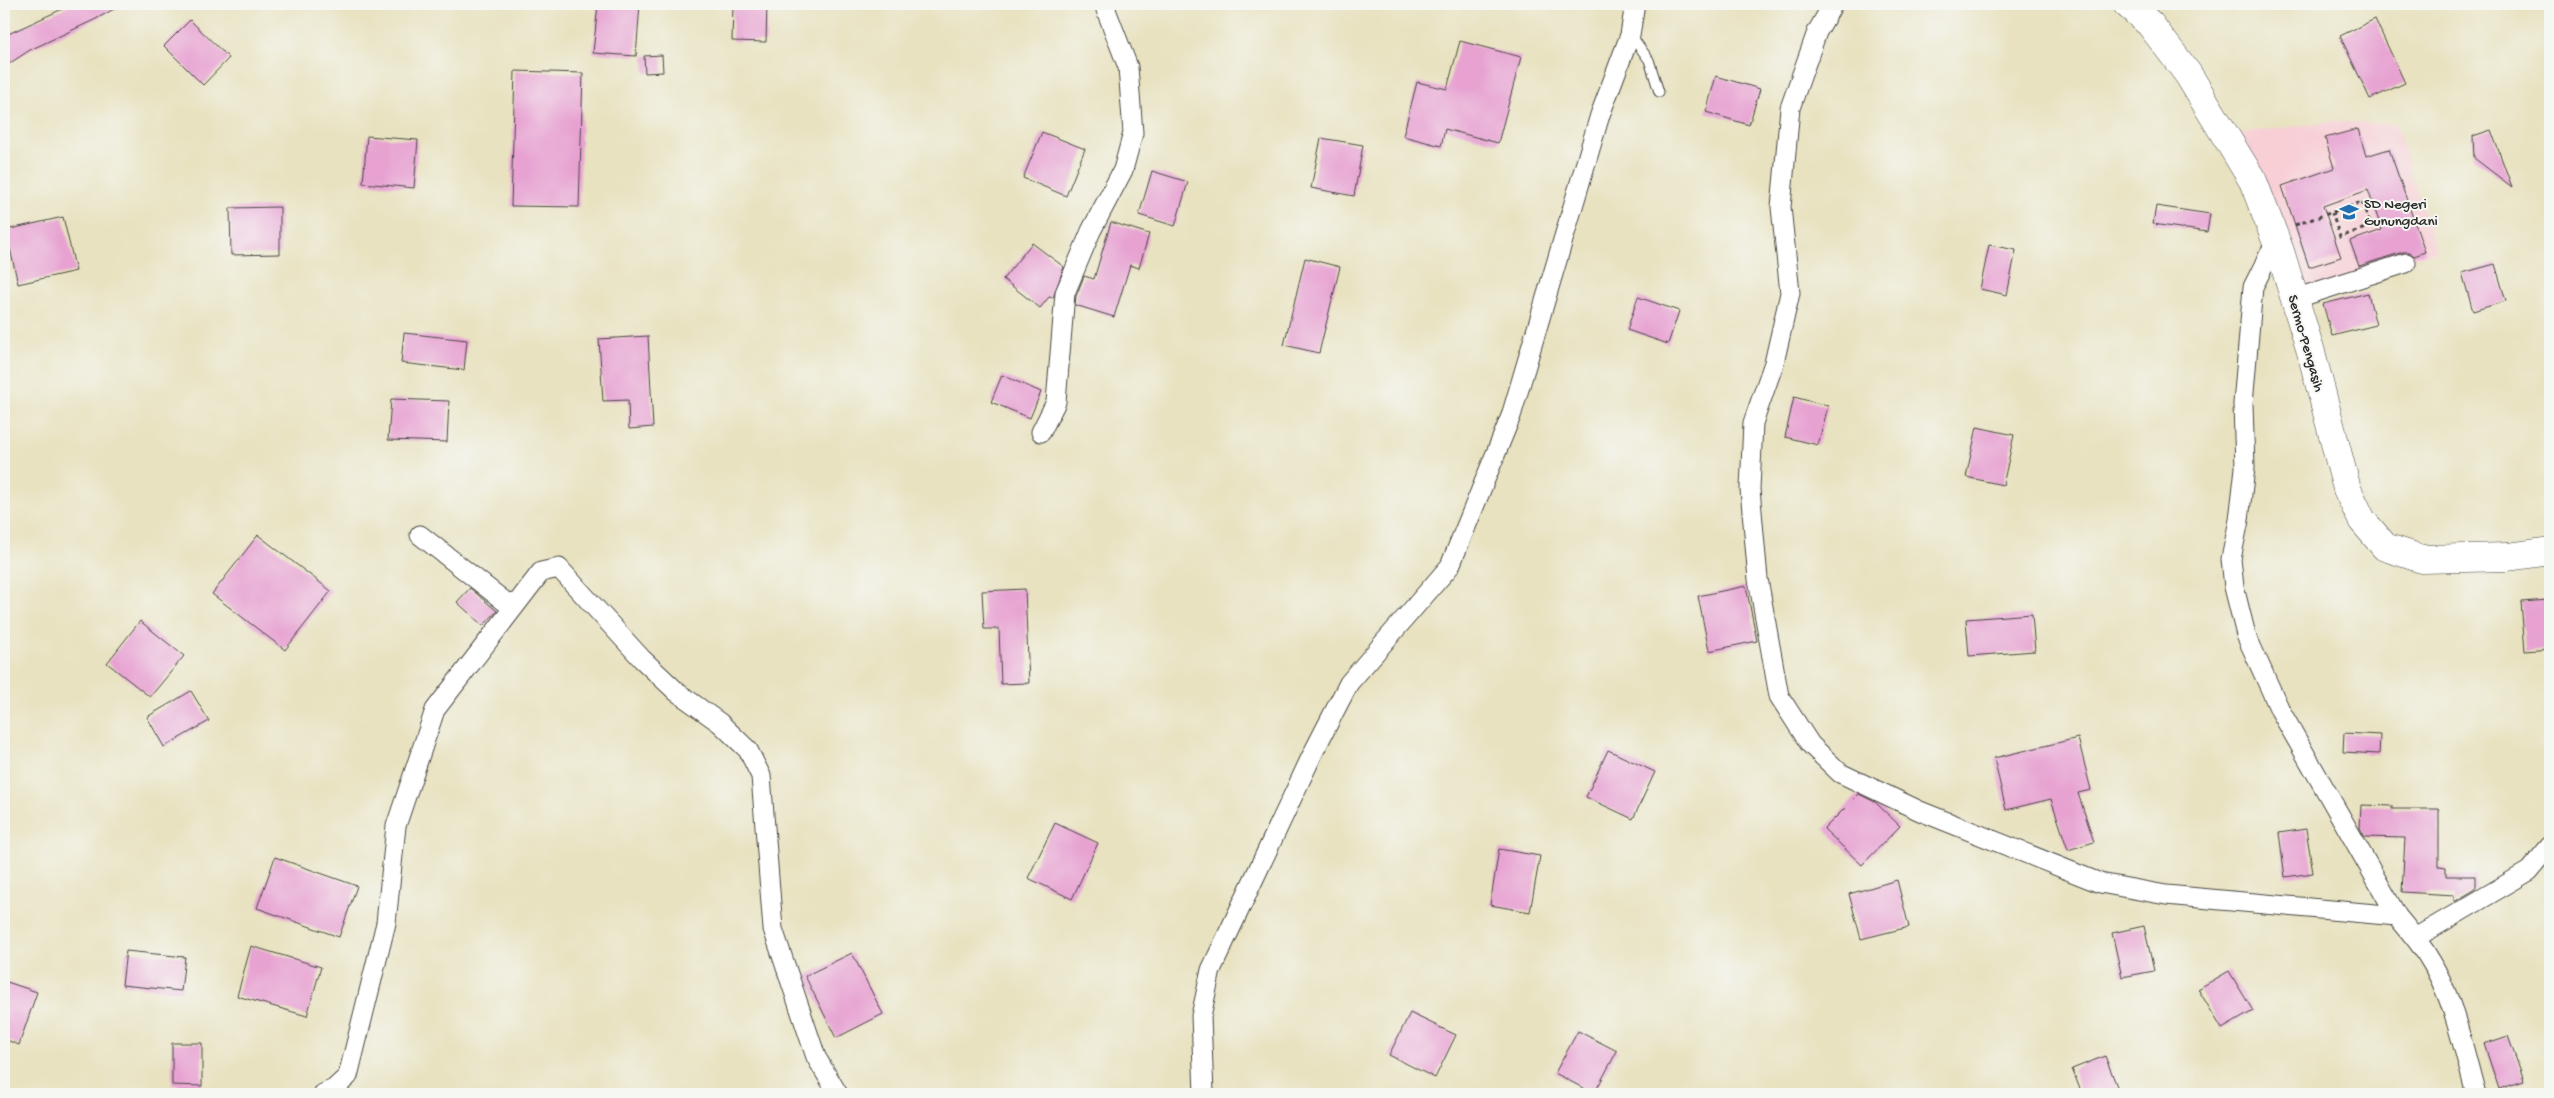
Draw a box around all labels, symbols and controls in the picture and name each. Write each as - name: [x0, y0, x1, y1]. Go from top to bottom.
- place label: SD Negeri Gunungdani: [2364, 196, 2438, 231]
- school or university icon: SD Negeri Gunungdani: [2338, 201, 2360, 223]
- street label: Sermo-Pengasih: [2283, 293, 2328, 394]

